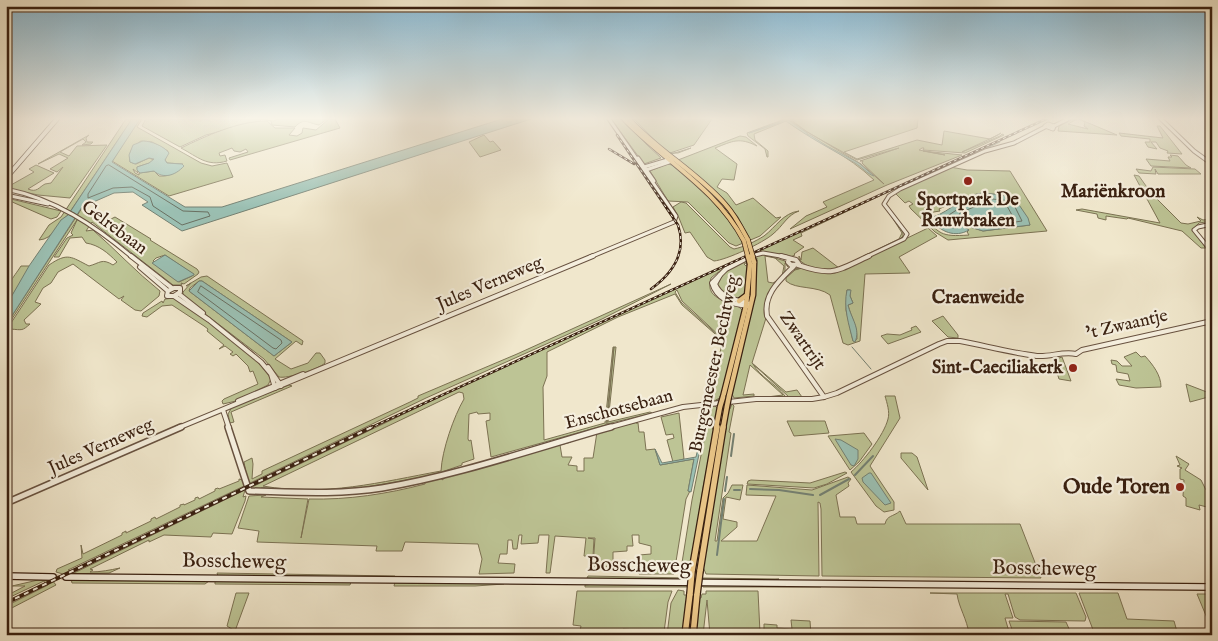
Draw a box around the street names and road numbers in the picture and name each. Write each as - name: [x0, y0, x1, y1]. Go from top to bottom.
- street label: Gelrebaan: [76, 196, 152, 261]
- street label: Jules Verneweg: [432, 251, 547, 317]
- street label: Burgemeester Bechtweg: [685, 273, 745, 455]
- street label: 't Zwaantje: [1084, 304, 1170, 346]
- street label: Zwartrijt: [774, 307, 830, 375]
- street label: Enschotsebaan: [562, 384, 676, 435]
- street label: Jules Verneweg: [43, 413, 157, 481]
- street label: Bosscheweg: [182, 548, 287, 576]
- street label: Bosscheweg: [587, 552, 692, 580]
- street label: Bosscheweg: [992, 555, 1097, 583]

